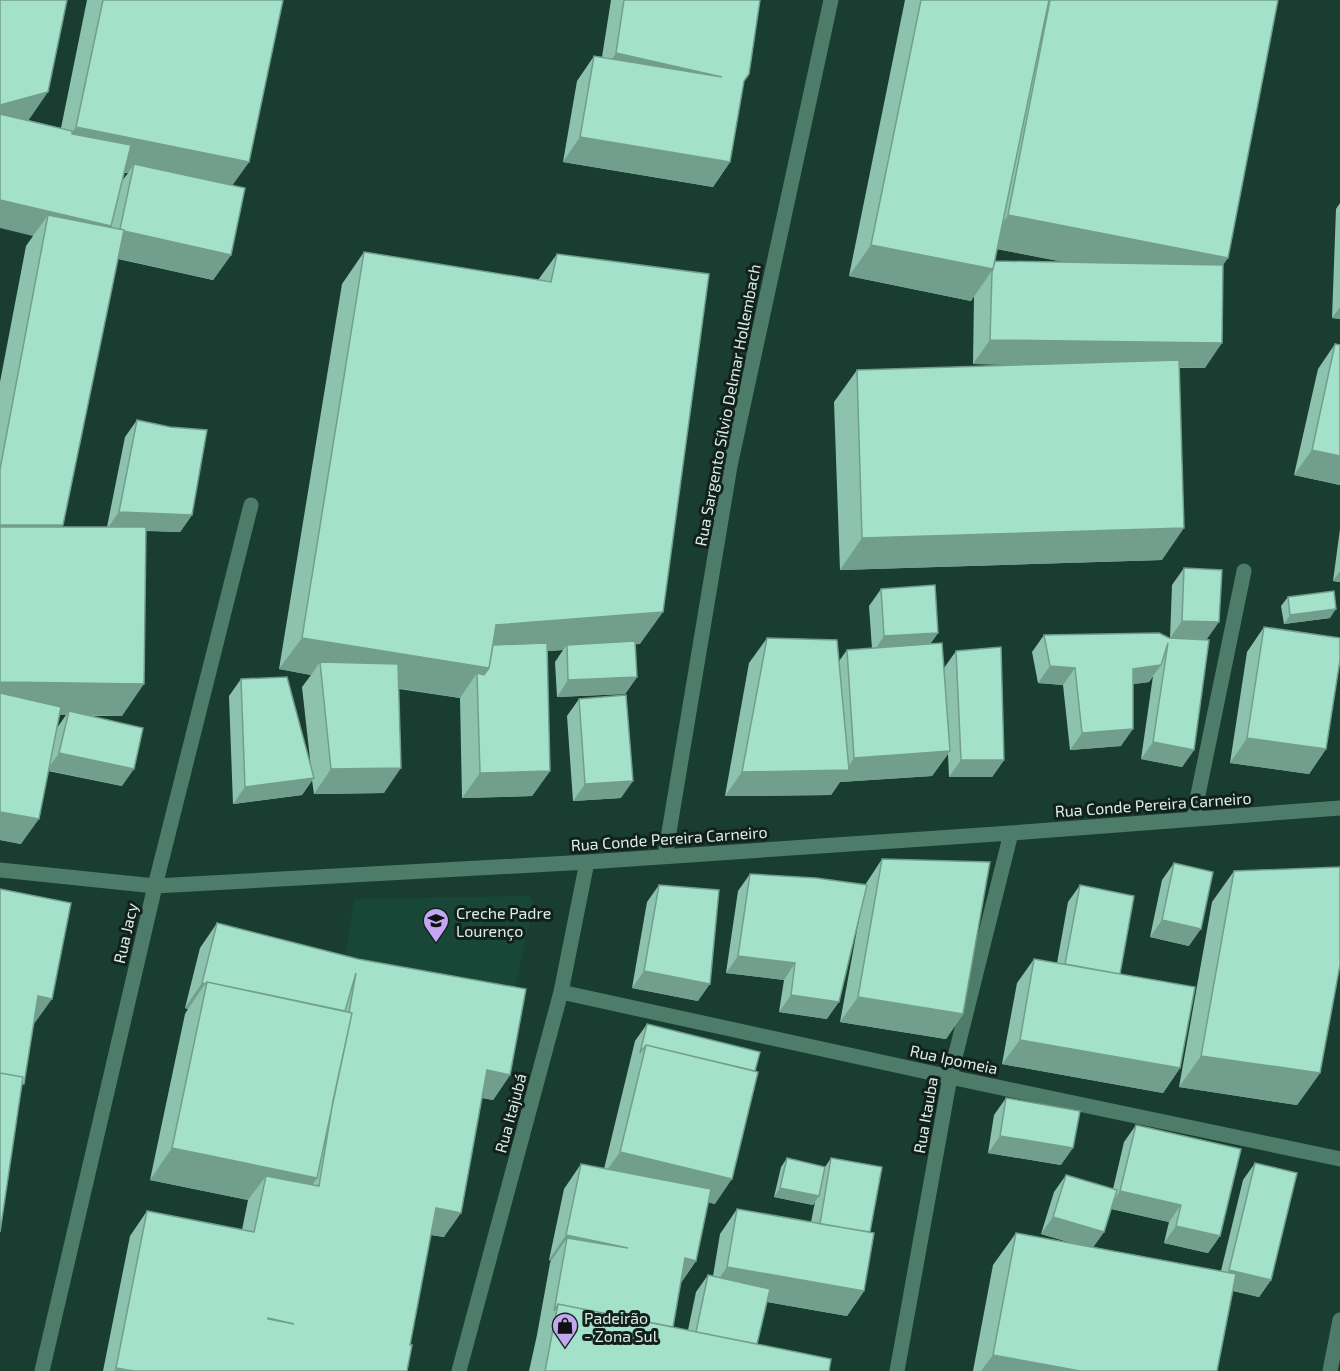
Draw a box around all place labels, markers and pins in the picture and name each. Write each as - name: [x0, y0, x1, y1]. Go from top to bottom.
- place label: Creche Padre Lourenço: [456, 903, 551, 941]
- school or university icon: Creche Padre Lourenço: [421, 906, 451, 944]
- place label: Padeirão - Zona Sul: [584, 1308, 658, 1345]
- shop icon: Padeirão - Zona Sul: [550, 1311, 580, 1349]

